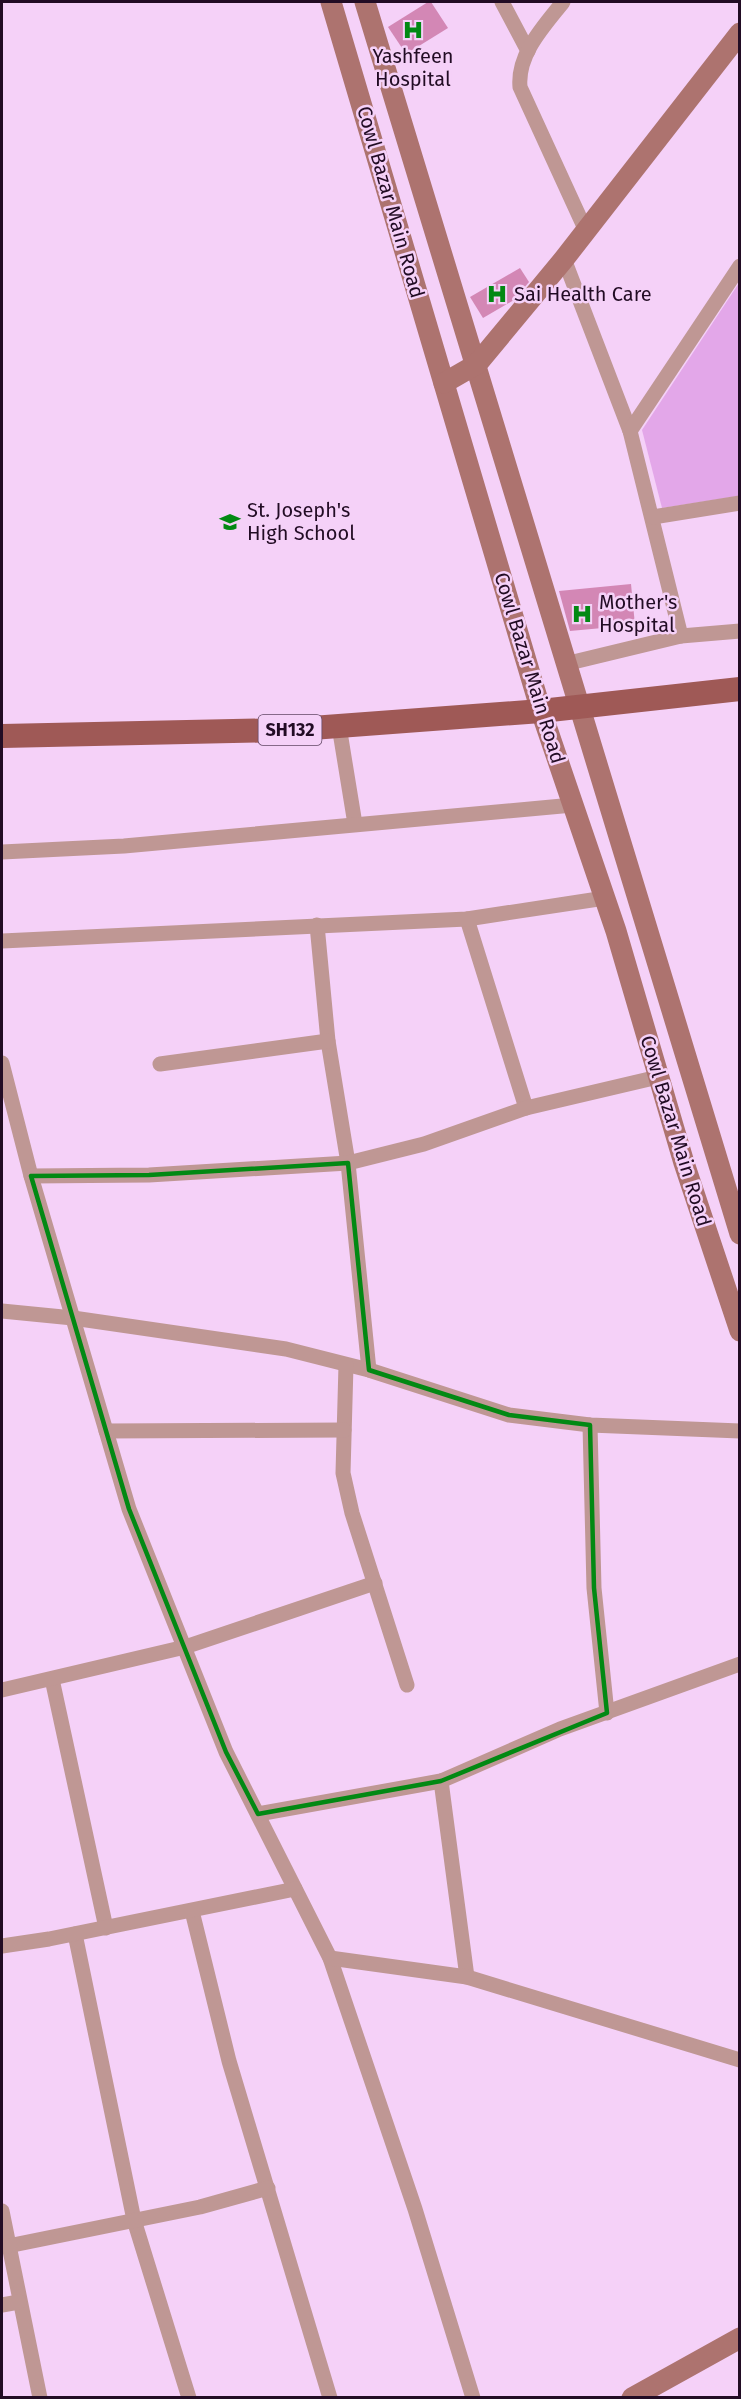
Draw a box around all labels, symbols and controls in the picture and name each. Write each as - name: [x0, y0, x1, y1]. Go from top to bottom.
- hospital icon: Yashfeen Hospital: [401, 18, 425, 42]
- place label: Yashfeen Hospital: [372, 44, 454, 91]
- street label: Cowl Bazar Main Road: [352, 103, 430, 301]
- hospital icon: Sai Health Care: [485, 282, 509, 306]
- place label: Sai Health Care: [514, 282, 652, 306]
- place label: St. Joseph's High School: [247, 498, 355, 545]
- school or university icon: St. Joseph's High School: [218, 510, 242, 534]
- street label: Cowl Bazar Main Road: [489, 570, 571, 766]
- place label: Mother's Hospital: [599, 590, 677, 637]
- hospital icon: Mother's Hospital: [570, 602, 594, 626]
- road number: SH132: [258, 715, 322, 745]
- street label: Cowl Bazar Main Road: [635, 1033, 717, 1229]

